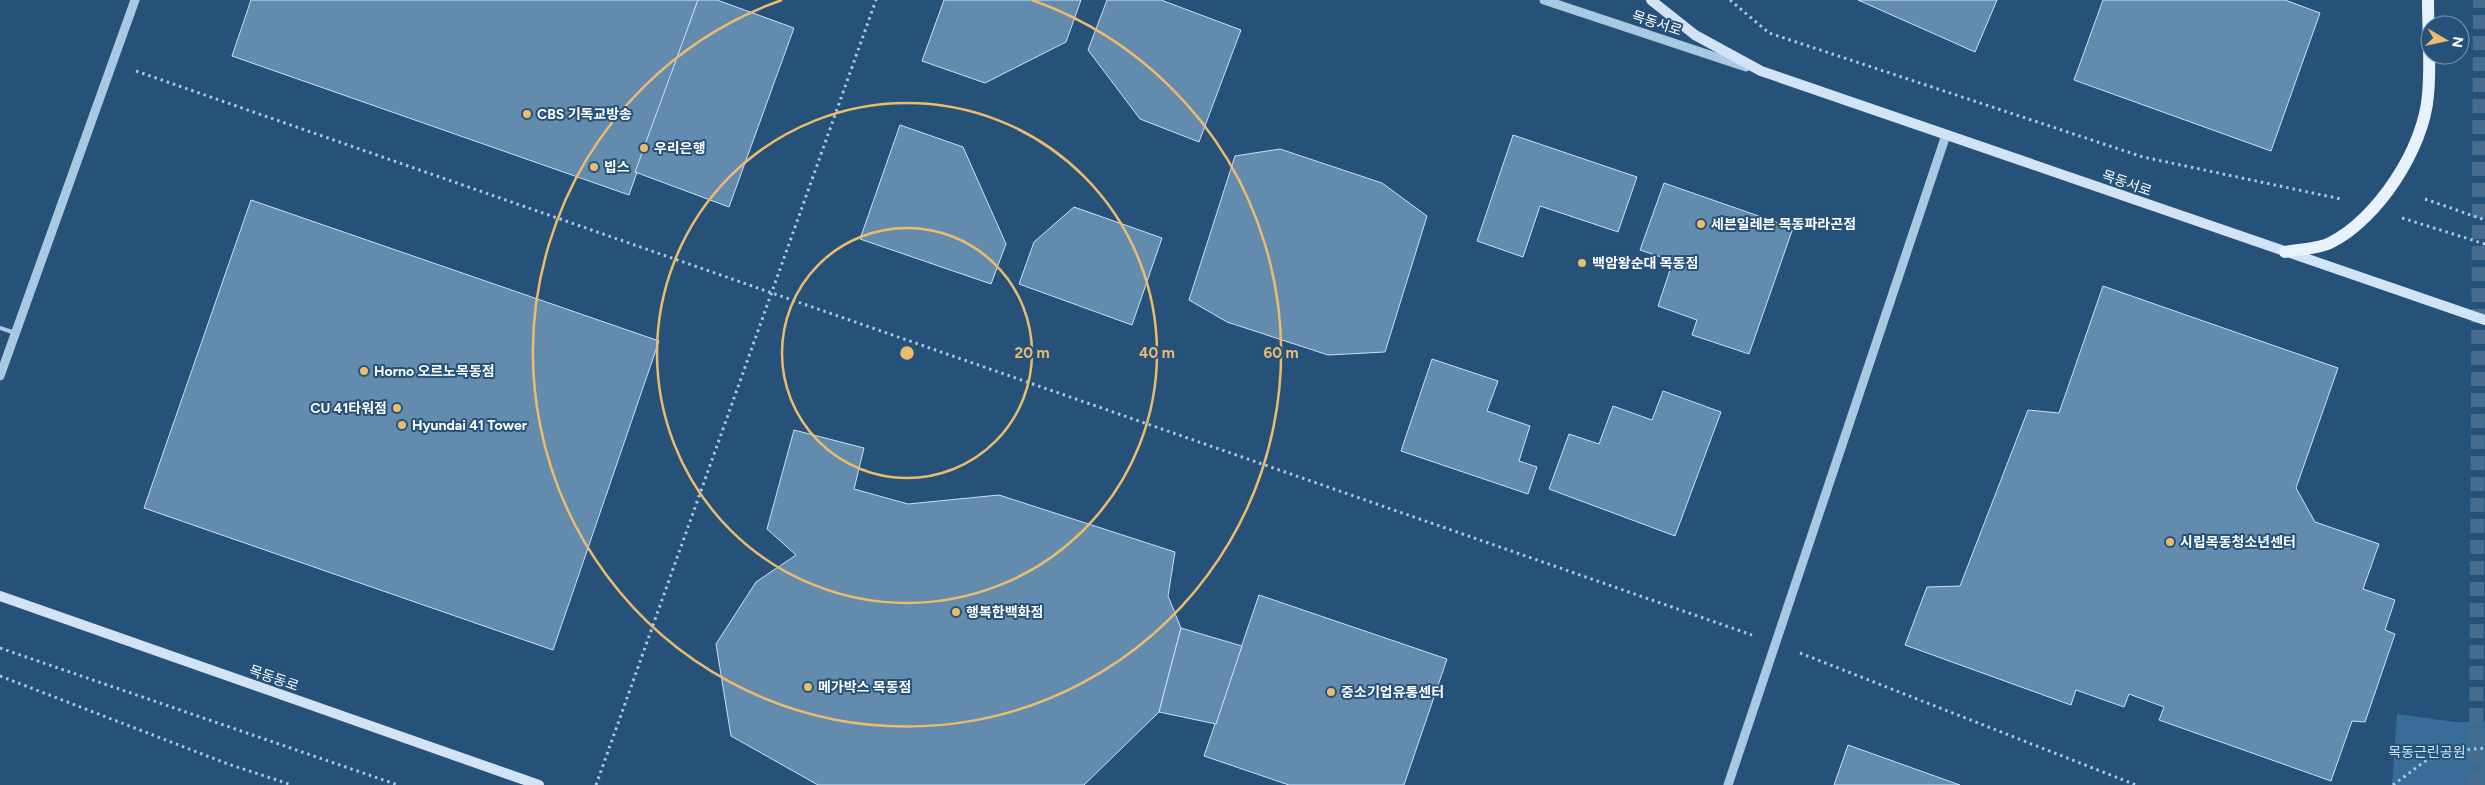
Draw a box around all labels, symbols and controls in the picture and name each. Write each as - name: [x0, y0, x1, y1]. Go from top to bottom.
- street label: 목동서로: [1630, 7, 1684, 40]
- north arrow: [2420, 15, 2470, 65]
- text: N: [2448, 35, 2467, 49]
- place label: CBS 기독교방송: [537, 106, 632, 123]
- marker: CBS 기독교방송: [521, 108, 533, 120]
- place label: 우리은행: [654, 140, 706, 157]
- marker: 우리은행: [638, 142, 650, 154]
- place label: 빕스: [604, 159, 630, 176]
- marker: 빕스: [588, 161, 600, 173]
- street label: 목동서로: [2100, 167, 2154, 200]
- place label: 세븐일레븐 목동파라곤점: [1711, 216, 1856, 233]
- marker: 세븐일레븐 목동파라곤점: [1695, 218, 1707, 230]
- place label: 백암왕순대 목동점: [1592, 255, 1698, 272]
- marker: 백암왕순대 목동점: [1576, 257, 1588, 269]
- centre of rings: [898, 344, 916, 362]
- text: 20 m: [1014, 344, 1050, 362]
- text: 40 m: [1139, 344, 1175, 362]
- text: 60 m: [1263, 344, 1299, 362]
- place label: Horno 오르노목동점: [374, 363, 495, 380]
- marker: Horno 오르노목동점: [358, 365, 370, 377]
- place label: CU 41타워점: [310, 400, 387, 417]
- marker: CU 41타워점: [391, 402, 403, 414]
- place label: Hyundai 41 Tower: [412, 417, 528, 434]
- marker: Hyundai 41 Tower: [396, 419, 408, 431]
- place label: 시립목동청소년센터: [2180, 534, 2296, 551]
- marker: 시립목동청소년센터: [2164, 536, 2176, 548]
- place label: 행복한백화점: [966, 604, 1043, 621]
- marker: 행복한백화점: [950, 606, 962, 618]
- street label: 목동동로: [247, 662, 301, 695]
- place label: 메가박스 목동점: [818, 679, 912, 696]
- marker: 메가박스 목동점: [802, 681, 814, 693]
- place label: 중소기업유통센터: [1341, 684, 1444, 701]
- marker: 중소기업유통센터: [1325, 686, 1337, 698]
- park label: 목동근린공원: [2388, 744, 2466, 761]

